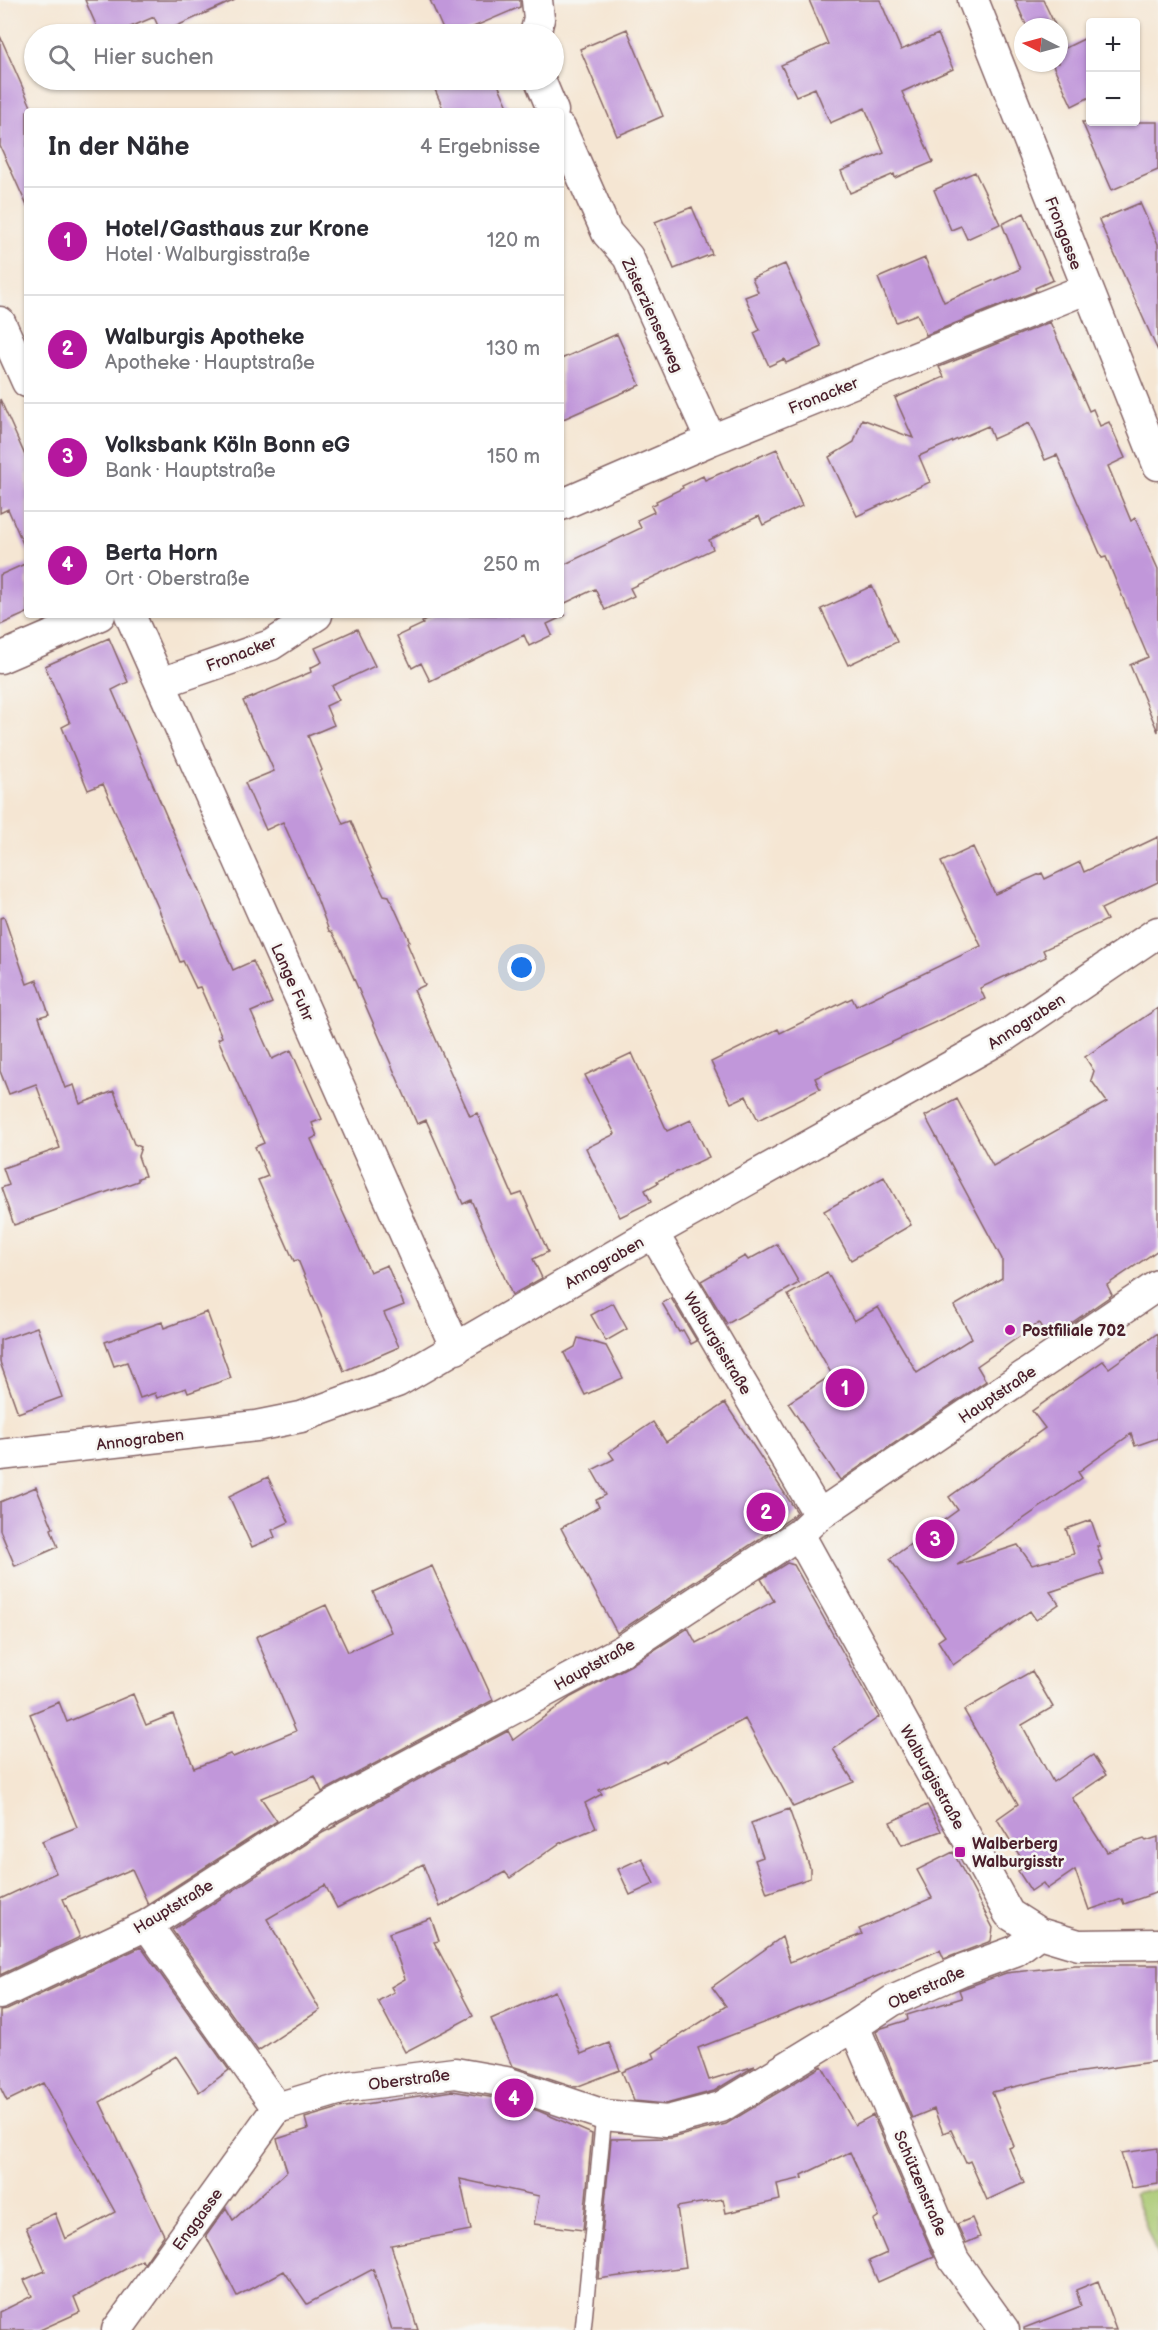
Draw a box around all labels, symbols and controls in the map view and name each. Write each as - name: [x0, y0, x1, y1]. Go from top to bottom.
- north arrow: [1014, 18, 1068, 72]
- map controls: [1086, 18, 1140, 126]
- button: +: [1086, 18, 1140, 72]
- search box: [24, 24, 564, 90]
- icon: search: [45, 41, 78, 74]
- text: Hier suchen: [93, 44, 214, 71]
- button: −: [1086, 72, 1140, 126]
- text: In der Nähe: [48, 132, 190, 163]
- text: 4 Ergebnisse: [420, 135, 540, 159]
- street label: Frongasse: [1040, 194, 1085, 273]
- text: Hotel/Gasthaus zur Krone: [105, 216, 369, 243]
- text: 1: [63, 229, 72, 253]
- text: 120 m: [487, 229, 540, 253]
- text: Hotel · Walburgisstraße: [105, 243, 310, 267]
- street label: Zisterzienserweg: [616, 255, 686, 376]
- text: Walburgis Apotheke: [105, 324, 305, 351]
- text: 2: [62, 337, 73, 361]
- text: 130 m: [486, 337, 540, 361]
- text: Apotheke · Hauptstraße: [105, 351, 315, 375]
- street label: Fronacker: [786, 374, 861, 419]
- text: Volksbank Köln Bonn eG: [105, 432, 350, 459]
- text: 3: [62, 445, 73, 469]
- text: 150 m: [487, 445, 540, 469]
- text: Bank · Hauptstraße: [105, 459, 276, 483]
- text: Berta Horn: [105, 540, 218, 567]
- text: 4: [62, 553, 73, 577]
- text: 250 m: [483, 553, 540, 577]
- text: Ort · Oberstraße: [105, 567, 250, 591]
- street label: Fronacker: [204, 632, 279, 676]
- street label: Lange Fuhr: [266, 941, 317, 1024]
- your location: [507, 953, 536, 982]
- street label: Annograben: [985, 990, 1069, 1054]
- street label: Annograben: [562, 1233, 648, 1294]
- street label: Walburgisstraße: [679, 1289, 755, 1399]
- place label: Postfiliale 702: [1022, 1322, 1126, 1341]
- marker: Postfiliale 702: [1003, 1323, 1017, 1337]
- street label: Hauptstraße: [956, 1362, 1041, 1428]
- pin: 1: [826, 1366, 864, 1410]
- street label: Annograben: [95, 1426, 185, 1455]
- pin: 2: [746, 1490, 786, 1534]
- pin: 3: [916, 1516, 954, 1562]
- street label: Hauptstraße: [551, 1635, 639, 1695]
- street label: Walburgisstraße: [895, 1722, 968, 1834]
- place label: Walberberg Walburgisstr: [972, 1835, 1065, 1872]
- marker: Walberberg Walburgisstr: [953, 1845, 967, 1859]
- street label: Hauptstraße: [131, 1876, 217, 1938]
- street label: Oberstraße: [885, 1963, 968, 2014]
- street label: Oberstraße: [367, 2066, 452, 2095]
- pin: 4: [494, 2076, 534, 2120]
- street label: Schützenstraße: [889, 2128, 951, 2240]
- street label: Enggasse: [169, 2185, 228, 2255]

